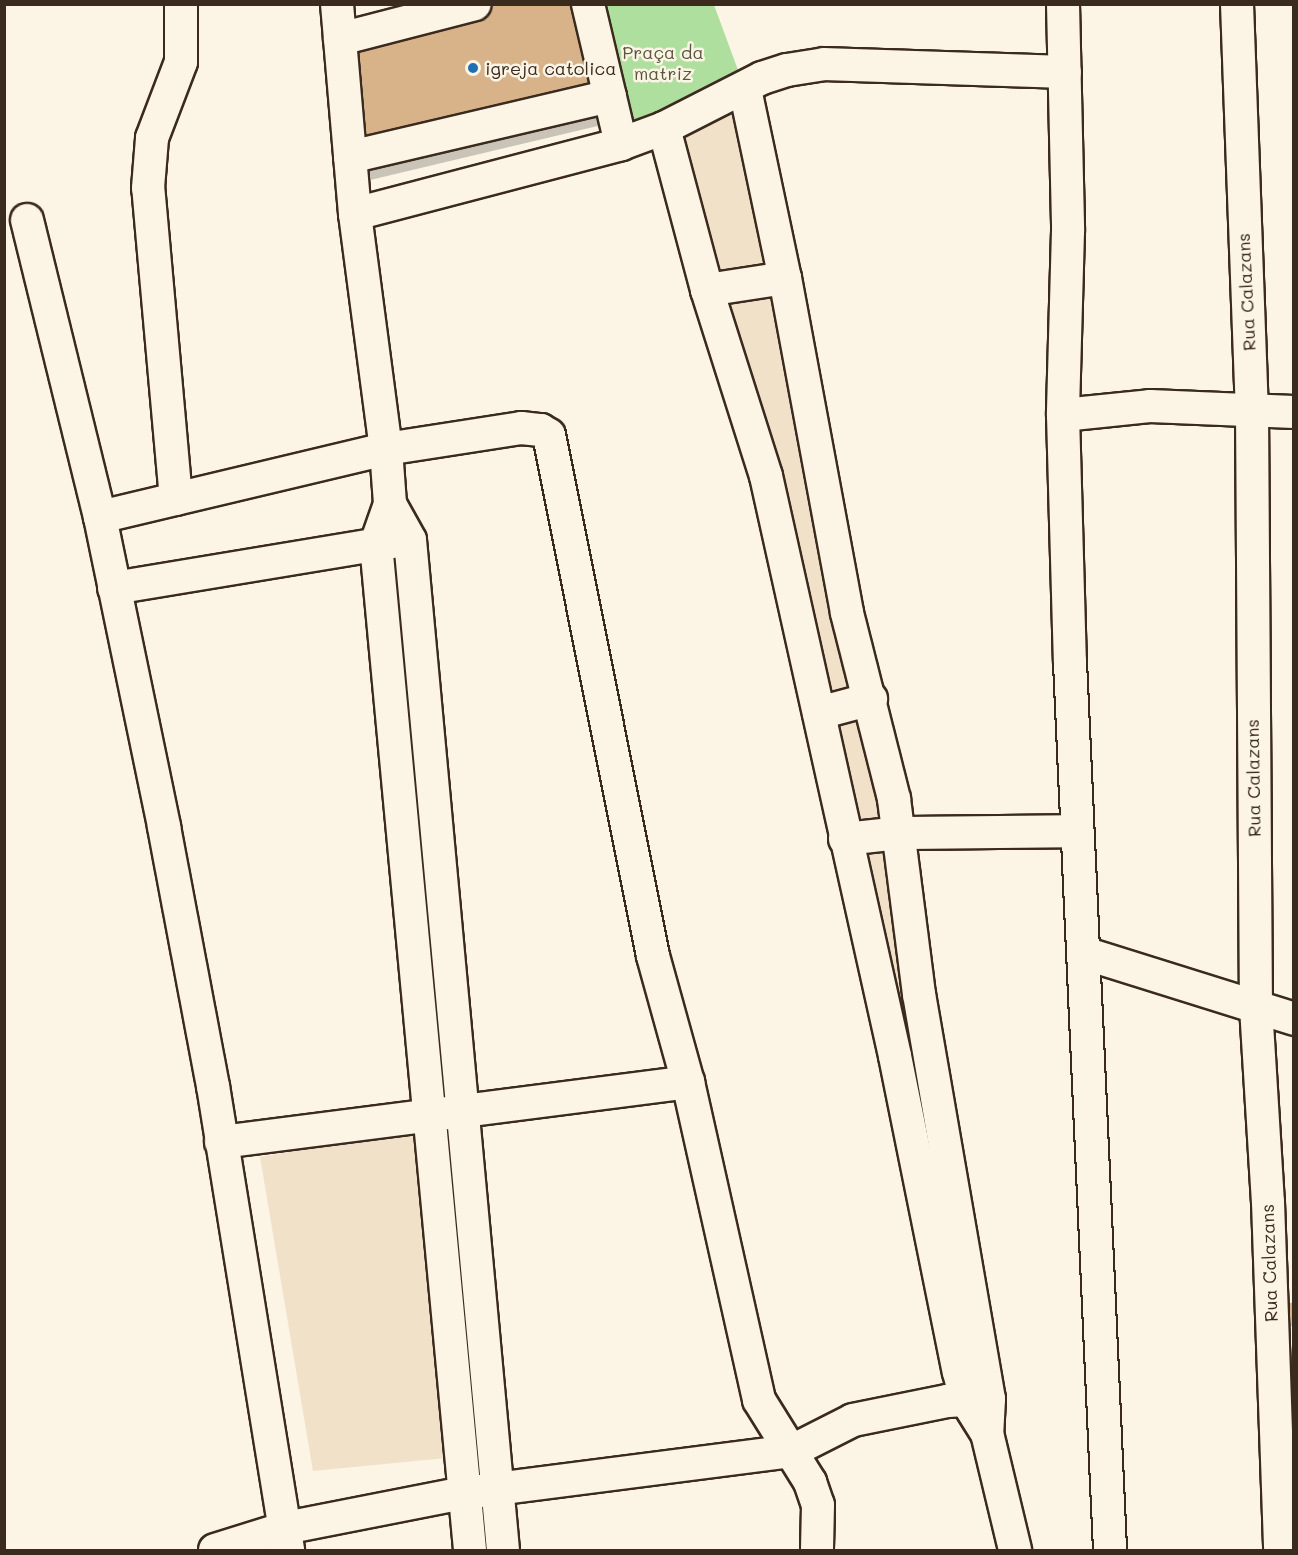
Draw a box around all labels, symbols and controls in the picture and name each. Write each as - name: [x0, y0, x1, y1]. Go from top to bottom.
- park label: Praça da matriz: [622, 42, 704, 84]
- place label: igreja catolica: [485, 57, 616, 79]
- marker: igreja catolica: [466, 61, 480, 75]
- street label: Rua Calazans: [1232, 232, 1260, 352]
- street label: Rua Calazans: [1241, 719, 1265, 837]
- street label: Rua Calazans: [1256, 1204, 1282, 1322]

